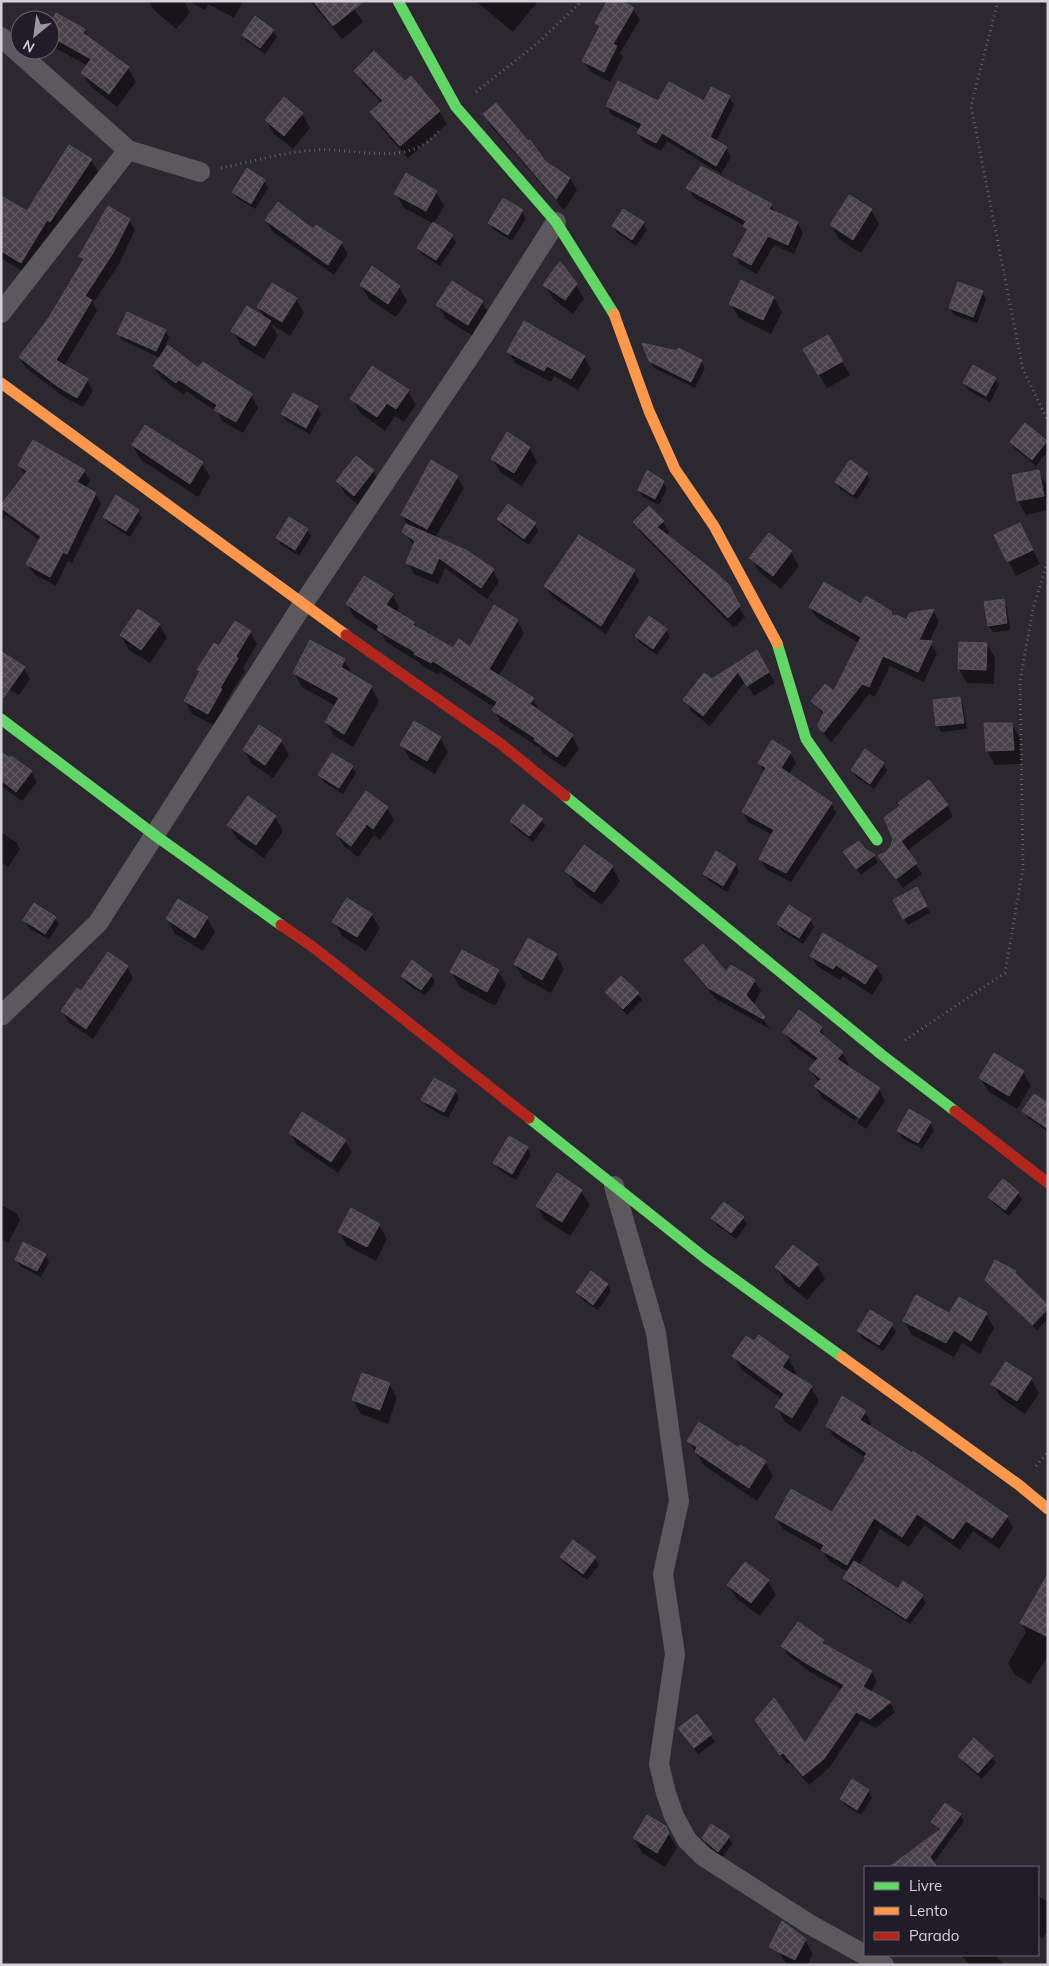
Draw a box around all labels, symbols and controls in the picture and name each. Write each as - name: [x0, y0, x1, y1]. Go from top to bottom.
- north arrow: [10, 10, 60, 60]
- text: N: [20, 36, 38, 57]
- legend: [864, 1866, 1039, 1956]
- text: Livre: [909, 1876, 942, 1895]
- text: Lento: [909, 1901, 948, 1920]
- text: Parado: [909, 1926, 959, 1945]

